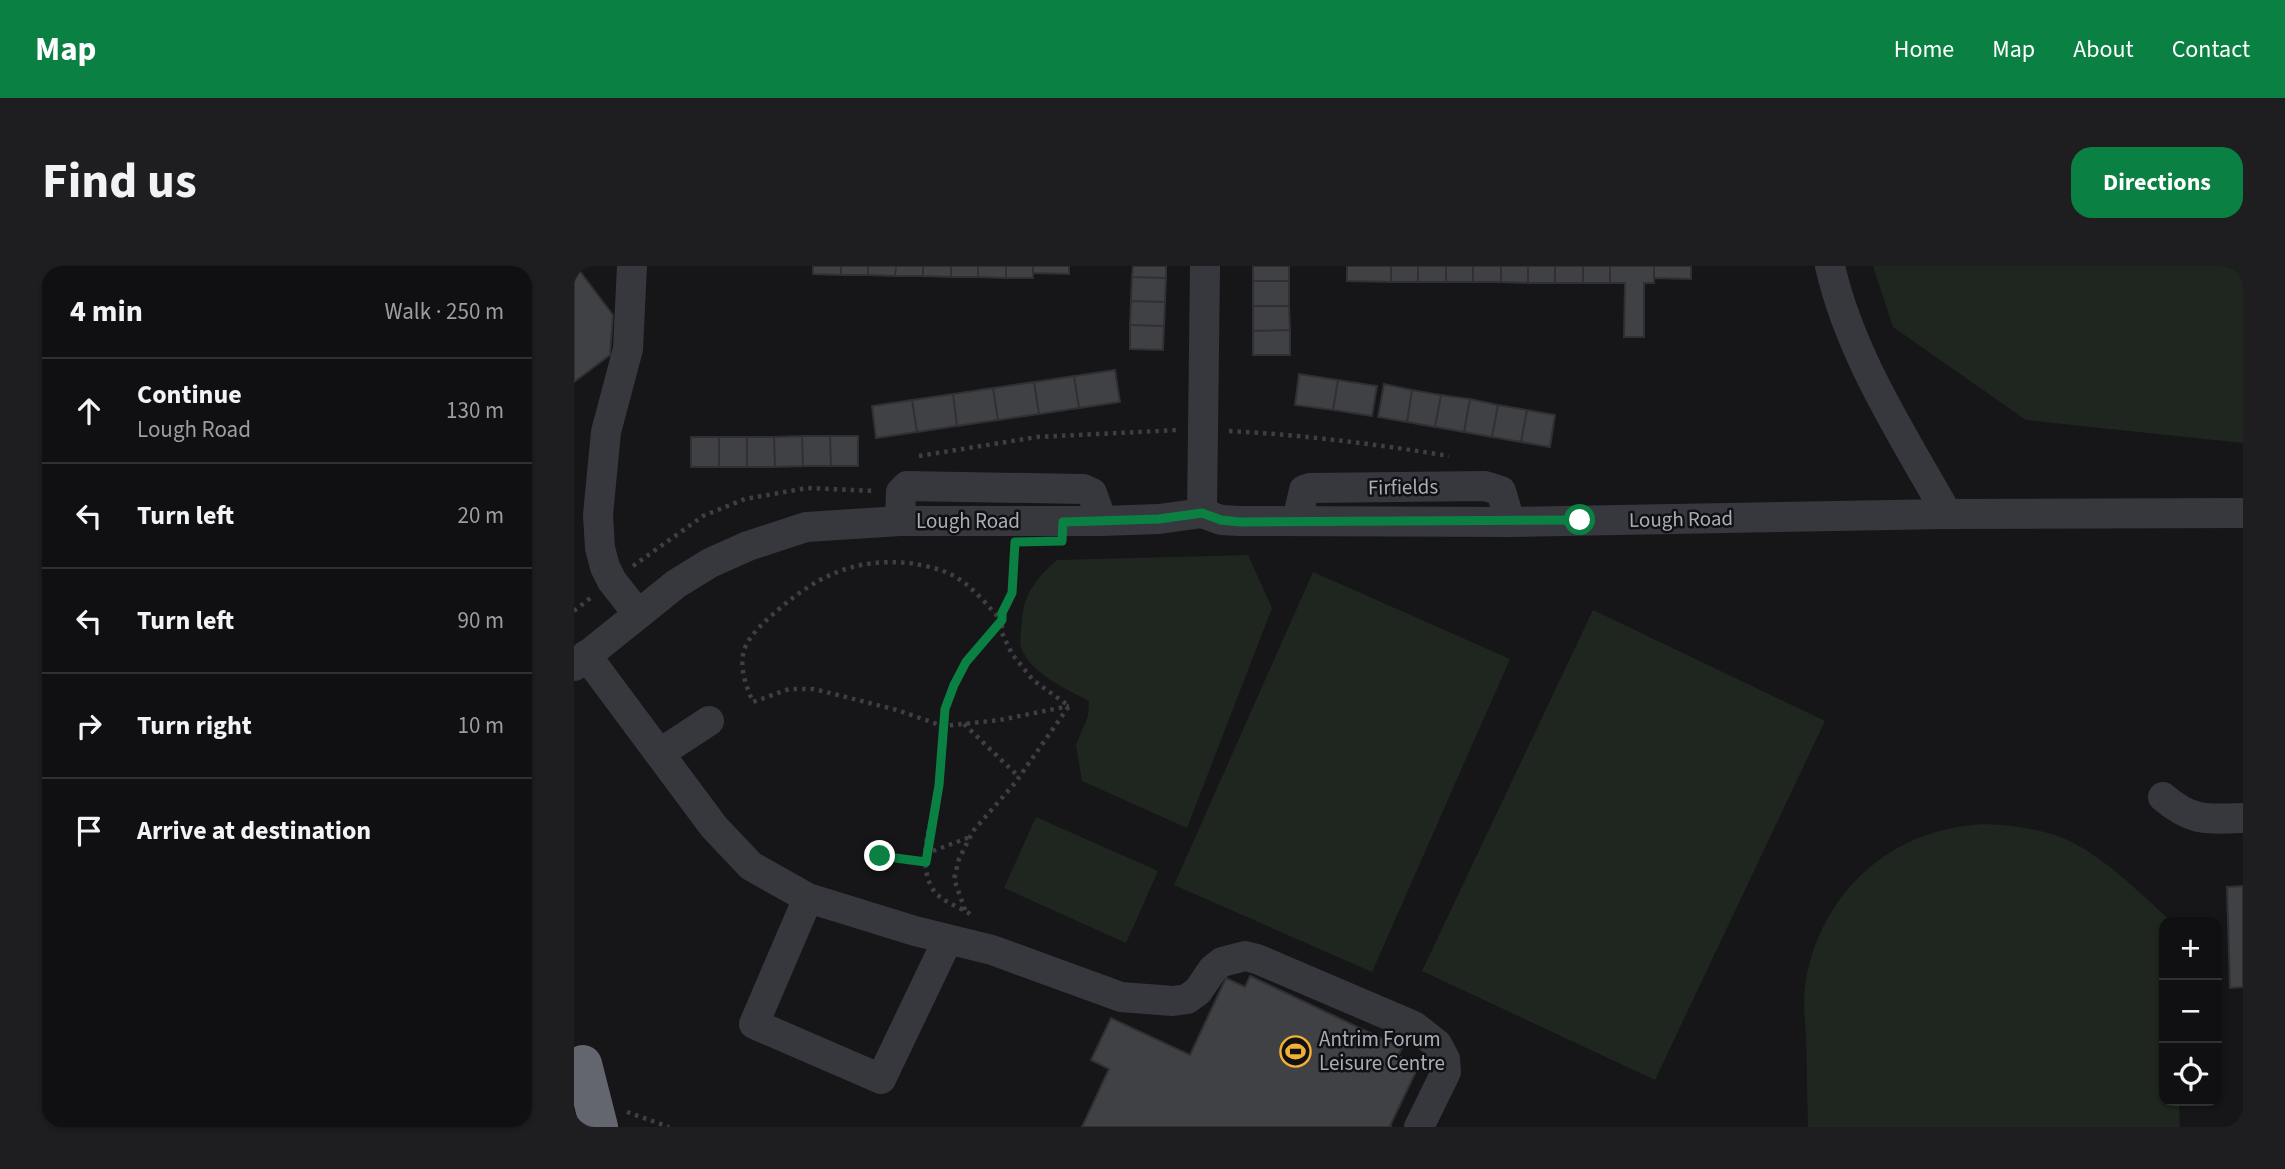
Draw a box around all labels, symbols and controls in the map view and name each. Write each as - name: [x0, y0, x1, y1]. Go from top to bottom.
- text: Map: [35, 26, 96, 73]
- text: Home: [1894, 32, 1954, 67]
- text: Map: [1992, 32, 2035, 67]
- text: About: [2073, 32, 2134, 67]
- text: Contact: [2172, 32, 2250, 67]
- text: Find us: [42, 147, 197, 217]
- button: Directions: [2071, 147, 2243, 218]
- text: 4 min: [70, 290, 143, 333]
- text: Walk · 250 m: [385, 295, 504, 328]
- text: Continue: [137, 376, 242, 413]
- icon: ahead: [70, 392, 108, 430]
- text: 130 m: [446, 394, 504, 427]
- text: Lough Road: [137, 413, 251, 446]
- street label: Firfields: [1368, 471, 1439, 503]
- icon: left: [70, 497, 108, 535]
- text: Turn left: [137, 497, 234, 534]
- text: 20 m: [457, 499, 504, 532]
- street label: Lough Road: [1629, 503, 1733, 535]
- route start: [1564, 504, 1595, 535]
- street label: Lough Road: [916, 506, 1020, 536]
- icon: left: [70, 602, 108, 640]
- text: Turn left: [137, 602, 234, 639]
- text: 90 m: [457, 604, 504, 637]
- icon: right: [70, 707, 108, 745]
- text: Turn right: [137, 707, 252, 744]
- text: 10 m: [457, 709, 504, 742]
- icon: arrive: [70, 812, 108, 850]
- text: Arrive at destination: [137, 812, 371, 849]
- route end: [864, 840, 895, 871]
- map controls: [2159, 917, 2222, 1106]
- button: +: [2159, 917, 2222, 980]
- button: −: [2159, 980, 2222, 1043]
- place label: Antrim Forum Leisure Centre: [1319, 1024, 1445, 1078]
- sports icon: Antrim Forum Leisure Centre: [1279, 1034, 1313, 1068]
- button: locate: [2159, 1043, 2222, 1106]

